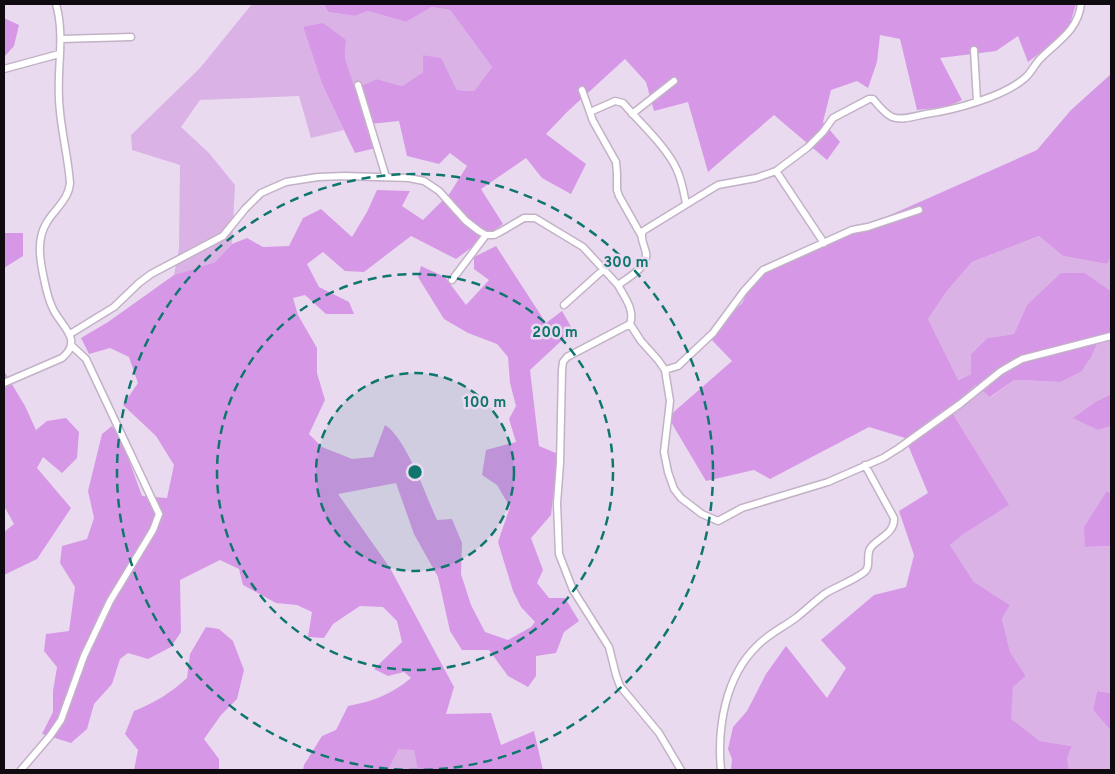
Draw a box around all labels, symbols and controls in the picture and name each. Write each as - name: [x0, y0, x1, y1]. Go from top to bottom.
- text: 300 m: [603, 254, 649, 273]
- text: 200 m: [532, 324, 578, 343]
- text: 100 m: [464, 394, 506, 413]
- centre of rings: [406, 463, 424, 481]

